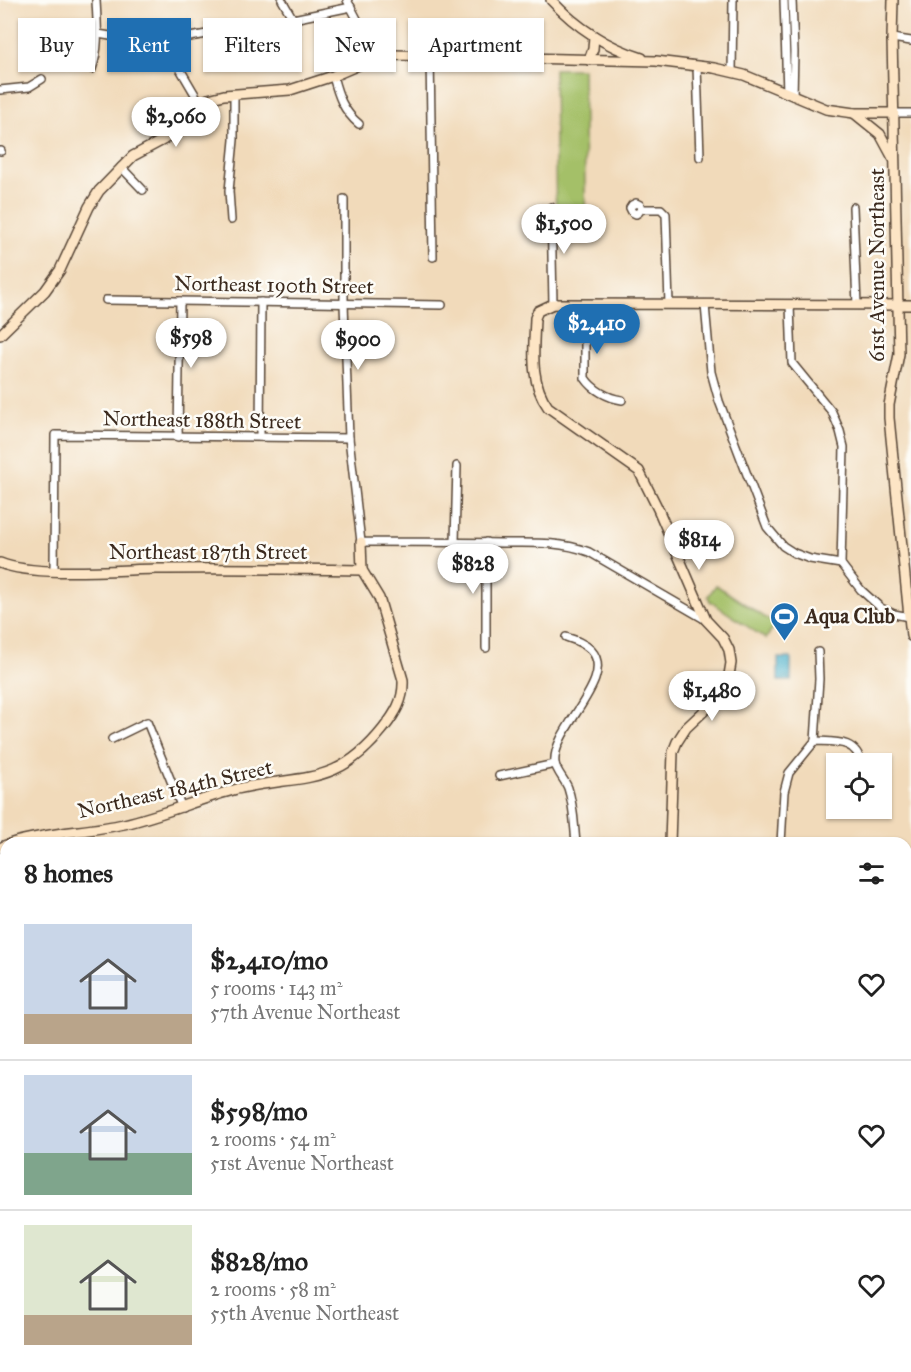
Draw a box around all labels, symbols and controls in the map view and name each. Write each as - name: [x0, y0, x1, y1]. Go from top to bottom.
- chip: Buy: [18, 18, 95, 72]
- chip: Rent: [107, 18, 191, 72]
- chip: Filters: [203, 18, 302, 72]
- chip: New: [314, 18, 396, 72]
- chip: Apartment: [408, 18, 544, 72]
- pin: $2,060: [127, 97, 225, 148]
- text: $2,060: [146, 104, 207, 128]
- street label: 61st Avenue Northeast: [864, 168, 890, 362]
- pin: $1,500: [515, 204, 613, 255]
- text: $1,500: [535, 211, 593, 235]
- street label: Northeast 190th Street: [174, 270, 375, 300]
- pin: $2,410: [548, 304, 646, 355]
- text: $2,410: [568, 311, 626, 335]
- pin: $598: [155, 318, 227, 369]
- pin: $900: [322, 320, 394, 371]
- text: $598: [170, 325, 212, 349]
- text: $900: [335, 327, 381, 351]
- street label: Northeast 188th Street: [102, 405, 302, 435]
- pin: $814: [663, 520, 735, 571]
- text: $814: [678, 527, 720, 551]
- street label: Northeast 187th Street: [109, 539, 308, 565]
- pin: $828: [437, 544, 509, 595]
- text: $828: [451, 551, 495, 575]
- sports icon: Aqua Club: [768, 600, 800, 642]
- place label: Aqua Club: [803, 603, 895, 629]
- pin: $1,480: [663, 671, 761, 722]
- text: $1,480: [683, 678, 741, 702]
- map controls: [826, 753, 892, 819]
- button: locate: [826, 753, 892, 819]
- street label: Northeast 184th Street: [75, 754, 276, 824]
- text: 8 homes: [24, 857, 113, 889]
- icon: filters: [855, 857, 888, 890]
- text: $2,410/mo: [210, 944, 328, 976]
- icon: home: [72, 948, 144, 1020]
- icon: heart: [855, 968, 888, 1001]
- text: 5 rooms · 143 m²: [210, 976, 342, 1000]
- text: 57th Avenue Northeast: [210, 1000, 400, 1024]
- text: $598/mo: [210, 1095, 308, 1127]
- icon: home: [72, 1099, 144, 1171]
- icon: heart: [855, 1119, 888, 1152]
- text: 2 rooms · 54 m²: [210, 1127, 336, 1151]
- text: 51st Avenue Northeast: [210, 1151, 394, 1175]
- text: $828/mo: [210, 1245, 308, 1277]
- icon: home: [72, 1249, 144, 1321]
- icon: heart: [855, 1269, 888, 1302]
- text: 2 rooms · 58 m²: [210, 1277, 336, 1301]
- text: 55th Avenue Northeast: [210, 1301, 399, 1325]

